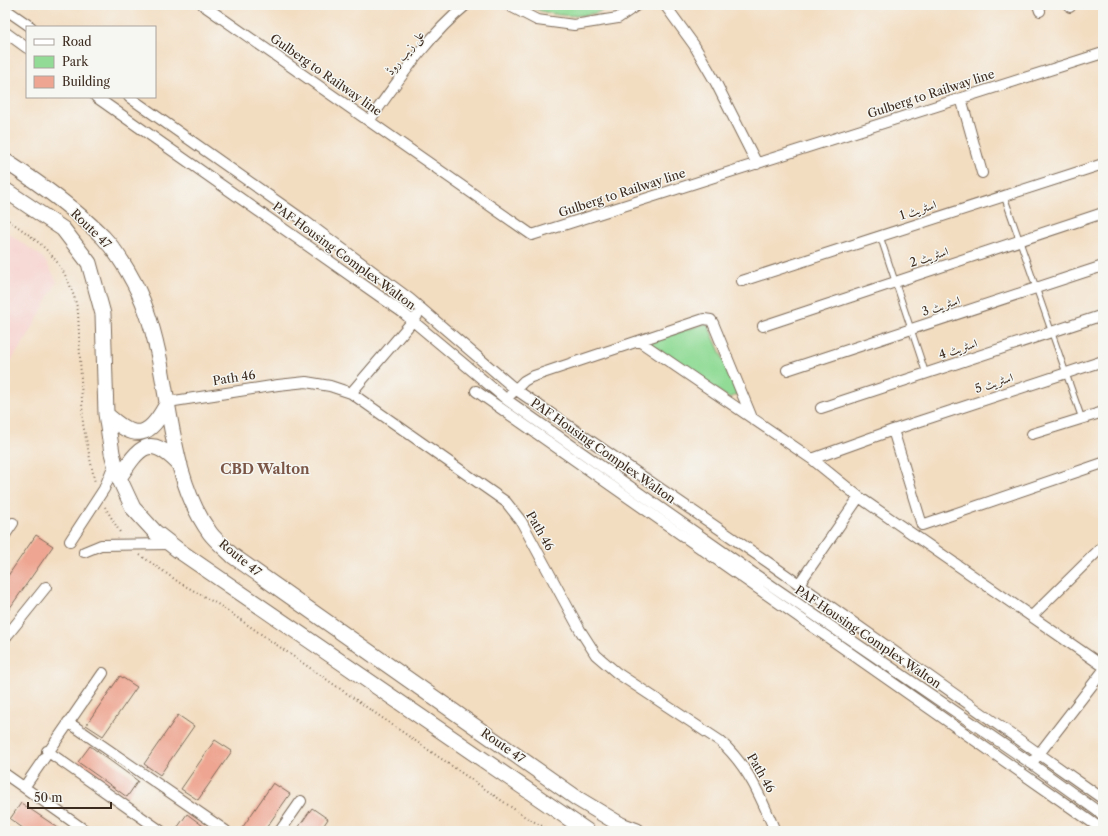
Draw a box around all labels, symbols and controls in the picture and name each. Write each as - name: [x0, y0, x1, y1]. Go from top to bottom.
- legend: [26, 26, 156, 98]
- street label: علی زیب روڈ: [382, 27, 429, 79]
- street label: Gulberg to Railway line: [268, 30, 385, 119]
- text: Road: [62, 34, 92, 49]
- text: Park: [62, 54, 89, 69]
- street label: Gulberg to Railway line: [865, 66, 997, 121]
- text: Building: [62, 74, 110, 89]
- street label: Gulberg to Railway line: [556, 165, 688, 220]
- street label: اسٹریٹ 1: [897, 196, 939, 223]
- street label: PAF Housing Complex Walton: [270, 199, 419, 313]
- street label: Route 47: [68, 206, 115, 252]
- street label: اسٹریٹ 2: [908, 243, 951, 271]
- street label: اسٹریٹ 3: [920, 292, 963, 320]
- street label: اسٹریٹ 4: [937, 335, 980, 363]
- street label: Path 46: [212, 367, 256, 388]
- street label: اسٹریٹ 5: [973, 369, 1016, 397]
- street label: PAF Housing Complex Walton: [528, 395, 679, 507]
- district label: CBD Walton: [220, 460, 310, 478]
- street label: Path 46: [523, 508, 558, 553]
- street label: Route 47: [216, 536, 265, 579]
- street label: PAF Housing Complex Walton: [792, 582, 945, 691]
- street label: Route 47: [478, 725, 528, 766]
- street label: Path 46: [744, 750, 779, 795]
- scale bar: [28, 784, 111, 810]
- text: 50 m: [34, 790, 63, 805]

